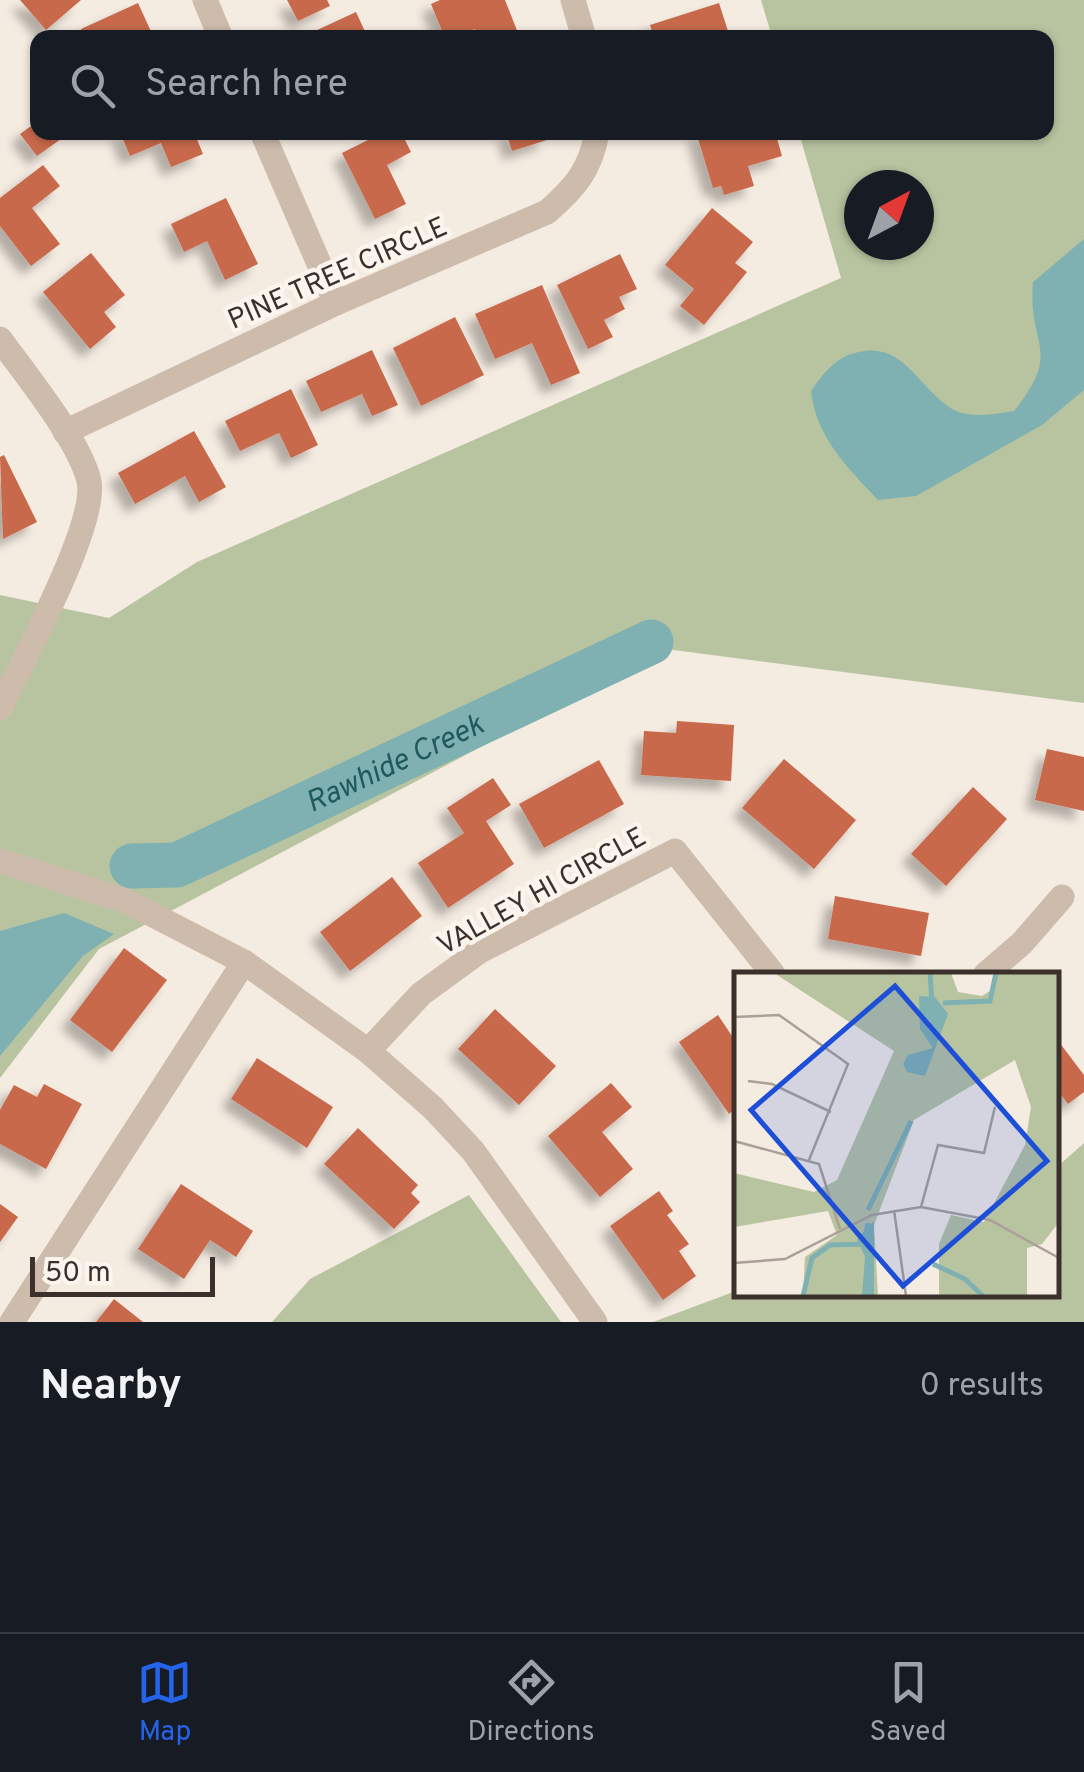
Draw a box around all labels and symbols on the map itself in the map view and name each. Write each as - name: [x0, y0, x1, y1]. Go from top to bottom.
- north arrow: [844, 170, 934, 260]
- street label: PINE TREE CIRCLE: [223, 210, 454, 339]
- water label: Rawhide Creek: [300, 707, 491, 823]
- street label: VALLEY HI CIRCLE: [432, 820, 653, 965]
- inset map: [734, 972, 1059, 1297]
- scale bar: [30, 1252, 215, 1296]

